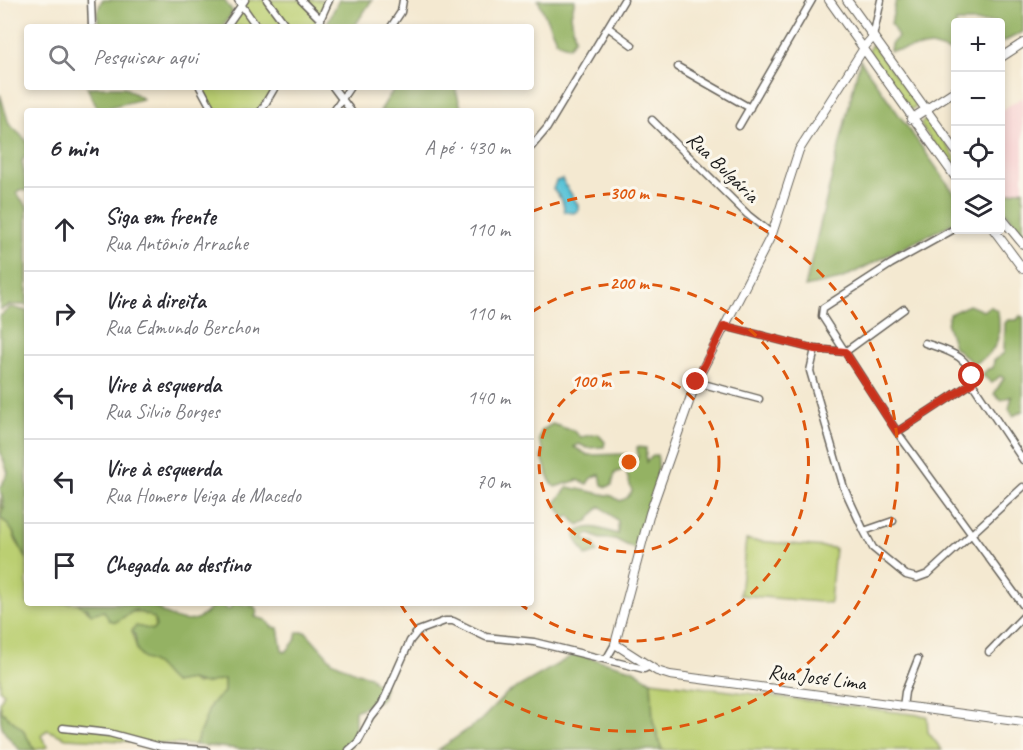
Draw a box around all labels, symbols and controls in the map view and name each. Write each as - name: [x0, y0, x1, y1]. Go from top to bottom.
- map controls: [951, 18, 1005, 234]
- button: +: [951, 18, 1005, 72]
- search box: [24, 24, 534, 90]
- icon: search: [45, 41, 78, 74]
- text: Pesquisar aqui: [93, 43, 198, 71]
- button: −: [951, 72, 1005, 126]
- street label: Rua Bulgária: [681, 126, 766, 209]
- button: locate: [951, 126, 1005, 180]
- text: 6 min: [48, 131, 98, 164]
- text: A pé · 430 m: [425, 135, 510, 160]
- button: layers: [951, 180, 1005, 234]
- text: 300 m: [610, 182, 650, 204]
- text: Siga em frente: [105, 203, 216, 231]
- icon: ahead: [48, 213, 81, 246]
- text: 110 m: [467, 217, 510, 242]
- text: Rua Antônio Arrache: [105, 231, 248, 256]
- text: 200 m: [610, 272, 650, 294]
- text: Vire à direita: [105, 287, 205, 315]
- icon: right: [48, 297, 81, 330]
- text: 110 m: [467, 301, 510, 326]
- text: Rua Edmundo Berchon: [105, 315, 259, 340]
- route start: [958, 362, 984, 388]
- route end: [682, 368, 708, 394]
- text: 100 m: [572, 370, 612, 392]
- text: Vire à esquerda: [105, 371, 221, 399]
- icon: left: [48, 381, 81, 414]
- text: 140 m: [467, 385, 510, 410]
- text: Rua Silvio Borges: [105, 399, 220, 424]
- centre of rings: [619, 452, 639, 472]
- text: Vire à esquerda: [105, 455, 221, 483]
- icon: left: [48, 465, 81, 498]
- text: 70 m: [476, 469, 510, 494]
- text: Rua Homero Veiga de Macedo: [105, 483, 301, 508]
- icon: arrive: [48, 549, 81, 582]
- text: Chegada ao destino: [105, 551, 250, 579]
- street label: Rua José Lima: [767, 658, 869, 696]

